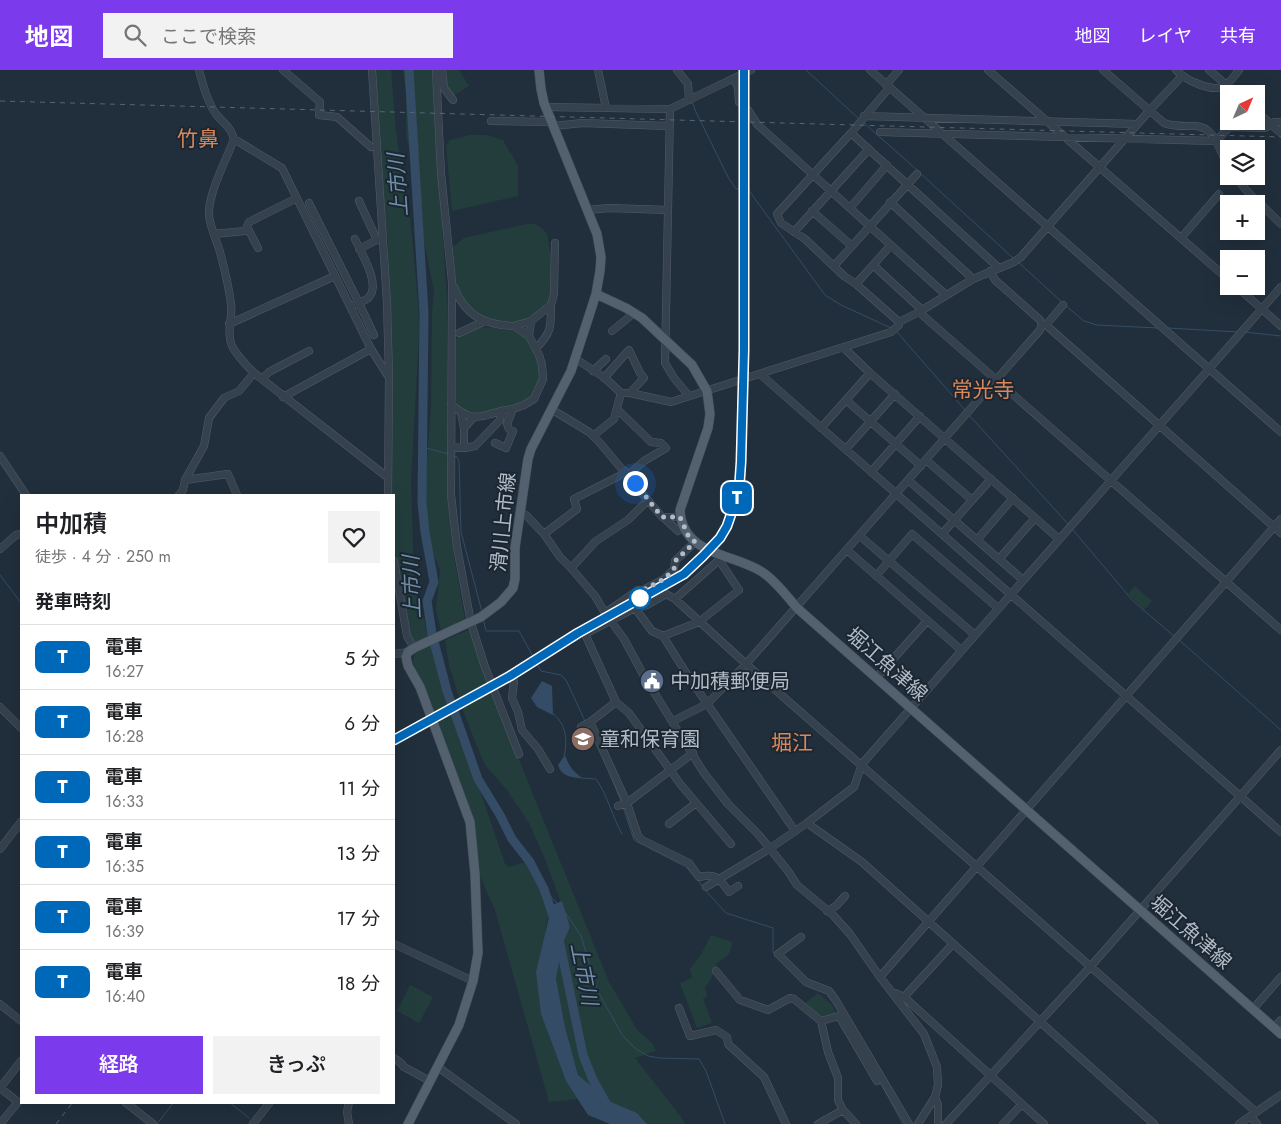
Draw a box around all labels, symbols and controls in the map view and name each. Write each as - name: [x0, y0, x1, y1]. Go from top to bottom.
- search box: [103, 13, 453, 58]
- text: 地図: [25, 19, 73, 54]
- icon: search: [121, 21, 149, 49]
- text: ここで検索: [161, 23, 256, 50]
- text: 地図: [1075, 23, 1111, 49]
- text: レイヤ: [1139, 23, 1192, 49]
- text: 共有: [1220, 23, 1256, 49]
- north arrow: [1220, 85, 1265, 130]
- map controls: [1220, 85, 1265, 295]
- district label: 竹鼻: [177, 124, 219, 154]
- button: layers: [1220, 140, 1265, 185]
- water label: 上市川: [381, 151, 415, 217]
- button: +: [1220, 195, 1265, 240]
- button: −: [1220, 250, 1265, 295]
- district label: 常光寺: [952, 375, 1015, 405]
- street label: 滑川上市線: [484, 471, 523, 573]
- your location: [623, 471, 648, 496]
- line badge: T: [721, 482, 753, 514]
- text: T: [732, 485, 742, 511]
- text: 中加積: [35, 506, 107, 541]
- button: heart: [328, 511, 380, 563]
- text: 徒歩 · 4 分 · 250 m: [35, 545, 171, 568]
- water label: 上市川: [396, 553, 428, 619]
- unlabelled marker: [629, 587, 651, 609]
- text: 発車時刻: [35, 588, 111, 615]
- street label: 堀江魚津線: [839, 621, 934, 708]
- text: 電車: [105, 633, 143, 660]
- text: T: [57, 644, 68, 670]
- text: 5 分: [345, 645, 380, 672]
- text: 16:27: [105, 660, 144, 683]
- place label: 中加積郵便局: [670, 667, 790, 696]
- public building icon: 中加積郵便局: [639, 668, 665, 694]
- text: 電車: [105, 698, 143, 725]
- text: T: [57, 709, 68, 735]
- text: 6 分: [344, 710, 380, 737]
- text: 16:28: [105, 725, 144, 748]
- place label: 童和保育園: [600, 725, 700, 754]
- school or university icon: 童和保育園: [570, 726, 596, 752]
- district label: 堀江: [771, 728, 813, 758]
- text: 電車: [105, 763, 143, 790]
- text: T: [57, 774, 68, 800]
- text: 11 分: [338, 775, 380, 802]
- text: 16:33: [105, 790, 144, 813]
- text: 電車: [105, 828, 143, 855]
- text: T: [57, 839, 68, 865]
- text: 13 分: [336, 840, 380, 867]
- text: 16:35: [105, 855, 144, 878]
- street label: 堀江魚津線: [1143, 889, 1238, 976]
- text: 電車: [105, 893, 143, 920]
- text: T: [57, 904, 68, 930]
- text: 17 分: [337, 905, 380, 932]
- text: 16:39: [105, 920, 144, 943]
- water label: 上市川: [563, 940, 605, 1010]
- text: 電車: [105, 958, 143, 985]
- text: T: [57, 969, 68, 995]
- text: 18 分: [336, 970, 380, 997]
- text: 16:40: [105, 985, 145, 1008]
- button: 経路: [35, 1036, 203, 1094]
- button: きっぷ: [213, 1036, 380, 1094]

